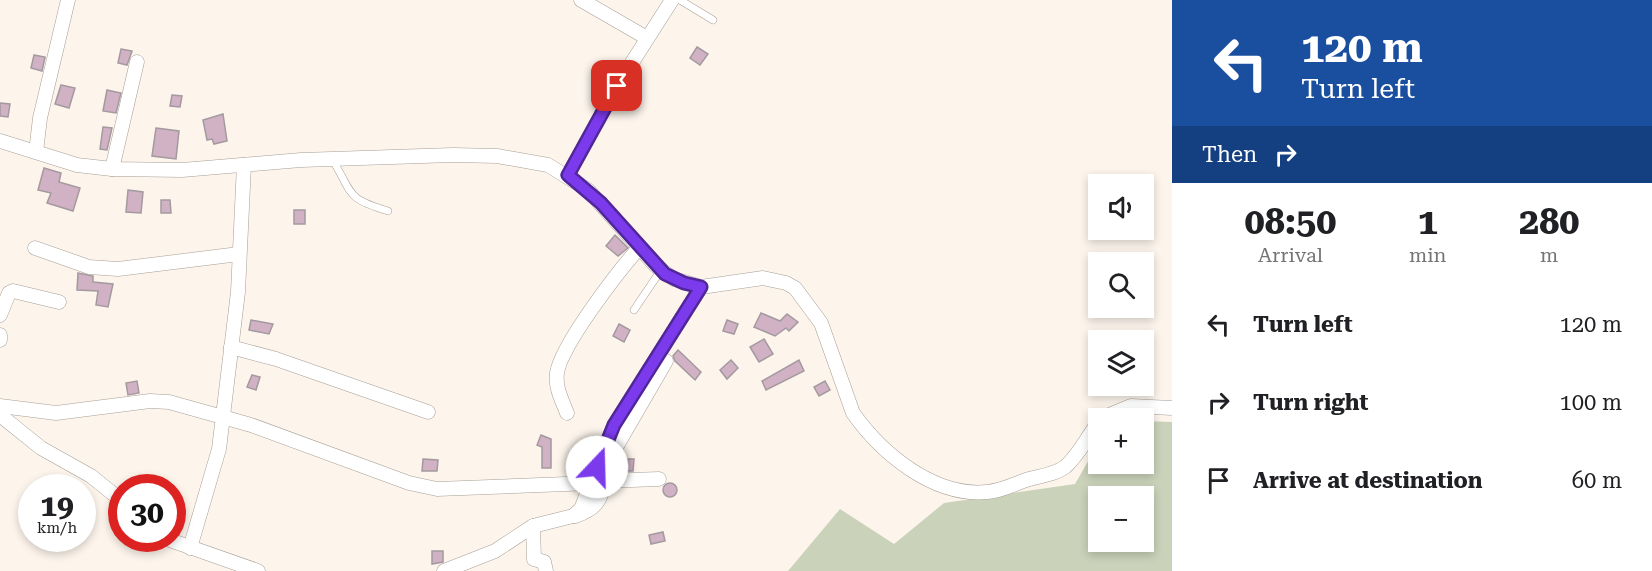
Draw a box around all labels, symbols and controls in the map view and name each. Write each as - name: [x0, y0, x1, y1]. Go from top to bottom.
- text: 120 m: [1301, 23, 1423, 72]
- icon: left: [1202, 24, 1280, 102]
- pin: [591, 60, 642, 111]
- icon: arrive: [600, 69, 633, 102]
- text: Turn left: [1301, 73, 1415, 105]
- icon: right: [1269, 138, 1302, 171]
- text: Then: [1202, 142, 1257, 167]
- map controls: [1088, 174, 1154, 552]
- button: sound: [1088, 174, 1154, 240]
- text: 08:50: [1245, 201, 1336, 243]
- text: 1: [1418, 201, 1438, 243]
- text: 280: [1519, 201, 1579, 243]
- text: Arrival: [1258, 243, 1323, 267]
- text: min: [1409, 243, 1446, 267]
- text: m: [1540, 243, 1558, 267]
- button: search: [1088, 252, 1154, 318]
- icon: left: [1202, 308, 1235, 341]
- text: Turn left: [1253, 312, 1353, 337]
- text: 120 m: [1559, 312, 1622, 337]
- button: layers: [1088, 330, 1154, 396]
- icon: right: [1202, 386, 1235, 419]
- text: Turn right: [1253, 390, 1368, 415]
- text: 100 m: [1559, 390, 1622, 415]
- button: +: [1088, 408, 1154, 474]
- position arrow: [565, 435, 629, 499]
- icon: arrive: [1202, 464, 1235, 497]
- text: Arrive at destination: [1253, 468, 1482, 493]
- text: 60 m: [1572, 468, 1622, 493]
- speed limit sign: 30: [108, 474, 186, 552]
- button: −: [1088, 486, 1154, 552]
- text: 19: [40, 488, 74, 523]
- text: km/h: [37, 519, 77, 537]

